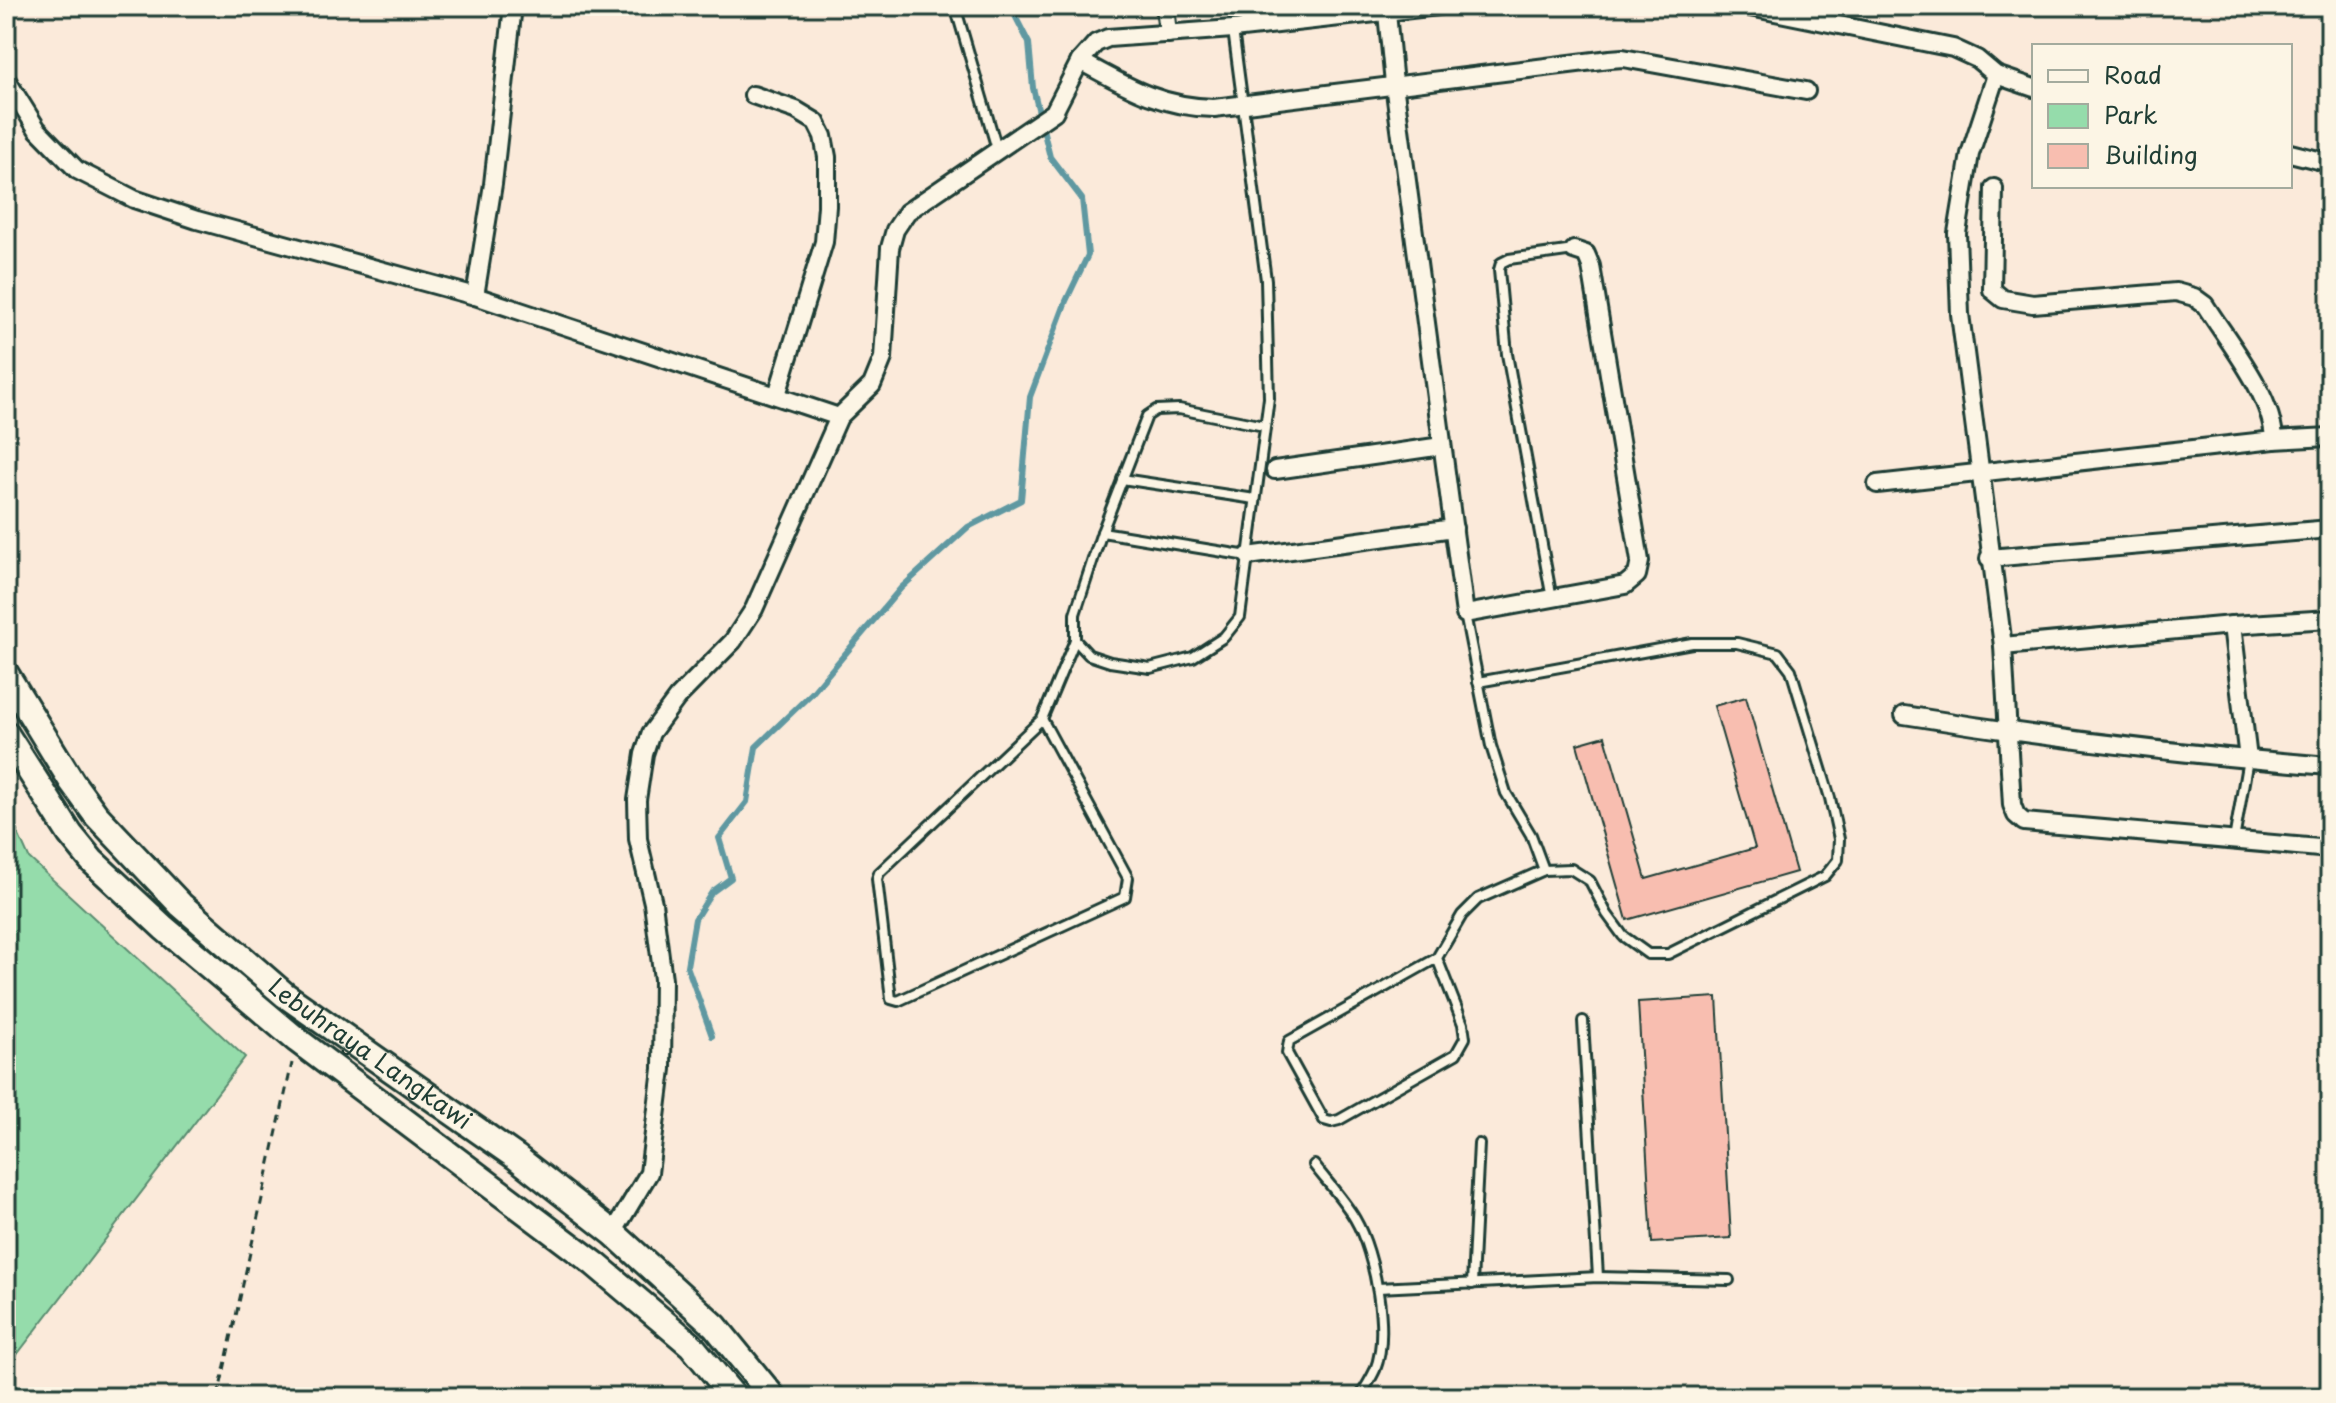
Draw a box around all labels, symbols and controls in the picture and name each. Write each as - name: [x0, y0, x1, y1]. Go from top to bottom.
- legend: [2032, 44, 2292, 188]
- text: Road: [2104, 56, 2162, 92]
- text: Park: [2104, 96, 2158, 132]
- text: Building: [2104, 136, 2198, 172]
- street label: Lebuhraya Langkawi: [261, 968, 480, 1137]

